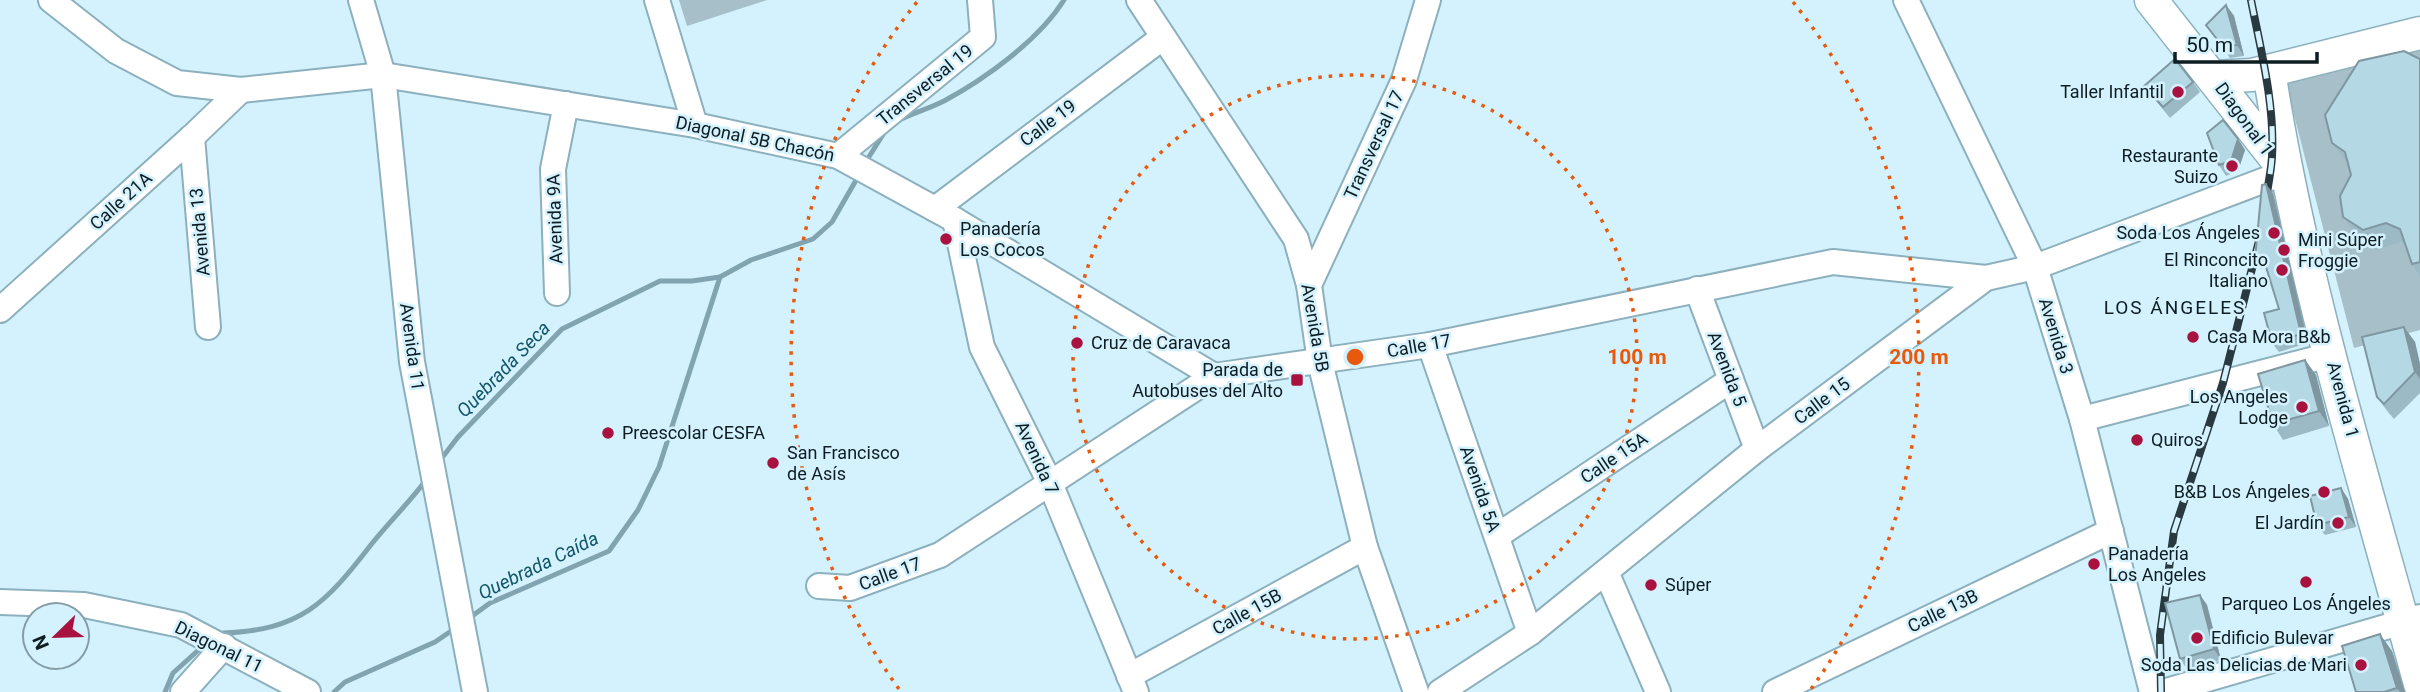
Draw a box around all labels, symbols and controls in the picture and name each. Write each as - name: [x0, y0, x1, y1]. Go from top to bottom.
- scale bar: [2175, 21, 2317, 65]
- text: 50 m: [2186, 33, 2233, 57]
- street label: Transversal 19: [873, 40, 977, 130]
- street label: Diagonal 1: [2211, 78, 2278, 159]
- place label: Taller Infantil: [2060, 81, 2164, 102]
- marker: Taller Infantil: [2170, 84, 2186, 100]
- street label: Transversal 17: [1339, 87, 1408, 202]
- street label: Calle 19: [1016, 95, 1080, 150]
- street label: Diagonal 5B Chacón: [674, 111, 836, 166]
- place label: Restaurante Suizo: [2122, 145, 2218, 187]
- marker: Restaurante Suizo: [2224, 158, 2240, 174]
- street label: Calle 21A: [85, 167, 156, 234]
- street label: Avenida 9A: [542, 173, 567, 264]
- street label: Avenida 13: [185, 187, 214, 277]
- place label: Panadería Los Cocos: [960, 218, 1045, 260]
- place label: Soda Los Ángeles: [2116, 222, 2260, 243]
- marker: Soda Los Ángeles: [2266, 225, 2282, 241]
- place label: Mini Súper Froggie: [2298, 229, 2383, 271]
- marker: Panadería Los Cocos: [938, 231, 954, 247]
- marker: Mini Súper Froggie: [2276, 242, 2292, 258]
- place label: El Rinconcito Italiano: [2164, 249, 2268, 291]
- marker: El Rinconcito Italiano: [2274, 262, 2290, 278]
- street label: Avenida 5B: [1297, 282, 1334, 374]
- street label: Avenida 3: [2035, 295, 2078, 376]
- district label: LOS ÁNGELES: [2104, 296, 2246, 319]
- street label: Avenida 11: [396, 302, 429, 392]
- water label: Quebrada Seca: [452, 317, 555, 422]
- place label: Casa Mora B&b: [2207, 326, 2331, 347]
- street label: Avenida 5: [1704, 329, 1751, 409]
- marker: Casa Mora B&b: [2185, 329, 2201, 345]
- street label: Calle 17: [1385, 330, 1453, 361]
- place label: Cruz de Caravaca: [1091, 332, 1231, 353]
- marker: Cruz de Caravaca: [1069, 335, 1085, 351]
- centre of rings: [1343, 345, 1367, 369]
- text: 100 m: [1607, 345, 1667, 369]
- text: 200 m: [1889, 345, 1949, 369]
- place label: Parada de Autobuses del Alto: [1132, 359, 1283, 401]
- street label: Avenida 1: [2323, 359, 2364, 440]
- marker: Parada de Autobuses del Alto: [1289, 372, 1305, 388]
- street label: Calle 15: [1790, 373, 1854, 428]
- place label: Los Angeles Lodge: [2190, 386, 2288, 428]
- marker: Los Angeles Lodge: [2294, 399, 2310, 415]
- street label: Avenida 7: [1011, 418, 1064, 498]
- place label: Preescolar CESFA: [622, 422, 765, 443]
- marker: Preescolar CESFA: [600, 425, 616, 441]
- street label: Calle 15A: [1576, 427, 1651, 488]
- place label: Quiros: [2151, 429, 2203, 450]
- marker: Quiros: [2129, 432, 2145, 448]
- place label: San Francisco de Asís: [787, 442, 900, 484]
- street label: Avenida 5A: [1456, 443, 1505, 535]
- marker: San Francisco de Asís: [765, 455, 781, 471]
- place label: B&B Los Ángeles: [2174, 481, 2310, 502]
- marker: B&B Los Ángeles: [2316, 484, 2332, 500]
- place label: El Jardín: [2255, 512, 2324, 533]
- marker: El Jardín: [2330, 515, 2346, 531]
- water label: Quebrada Caída: [474, 526, 602, 604]
- place label: Panadería Los Angeles: [2108, 543, 2206, 585]
- street label: Calle 17: [856, 553, 924, 594]
- marker: Panadería Los Angeles: [2086, 556, 2102, 572]
- place label: Súper: [1665, 574, 1711, 595]
- marker: Parqueo Los Ángeles: [2298, 574, 2314, 590]
- marker: Súper: [1643, 577, 1659, 593]
- street label: Calle 15B: [1209, 584, 1285, 639]
- street label: Calle 13B: [1904, 585, 1981, 637]
- place label: Parqueo Los Ángeles: [2221, 593, 2391, 614]
- north arrow: [21, 601, 91, 671]
- street label: Diagonal 11: [172, 616, 267, 677]
- place label: Edificio Bulevar: [2211, 627, 2334, 648]
- marker: Edificio Bulevar: [2189, 630, 2205, 646]
- text: N: [28, 632, 54, 653]
- place label: Soda Las Delicias de Mari: [2141, 654, 2347, 675]
- marker: Soda Las Delicias de Mari: [2353, 657, 2369, 673]

